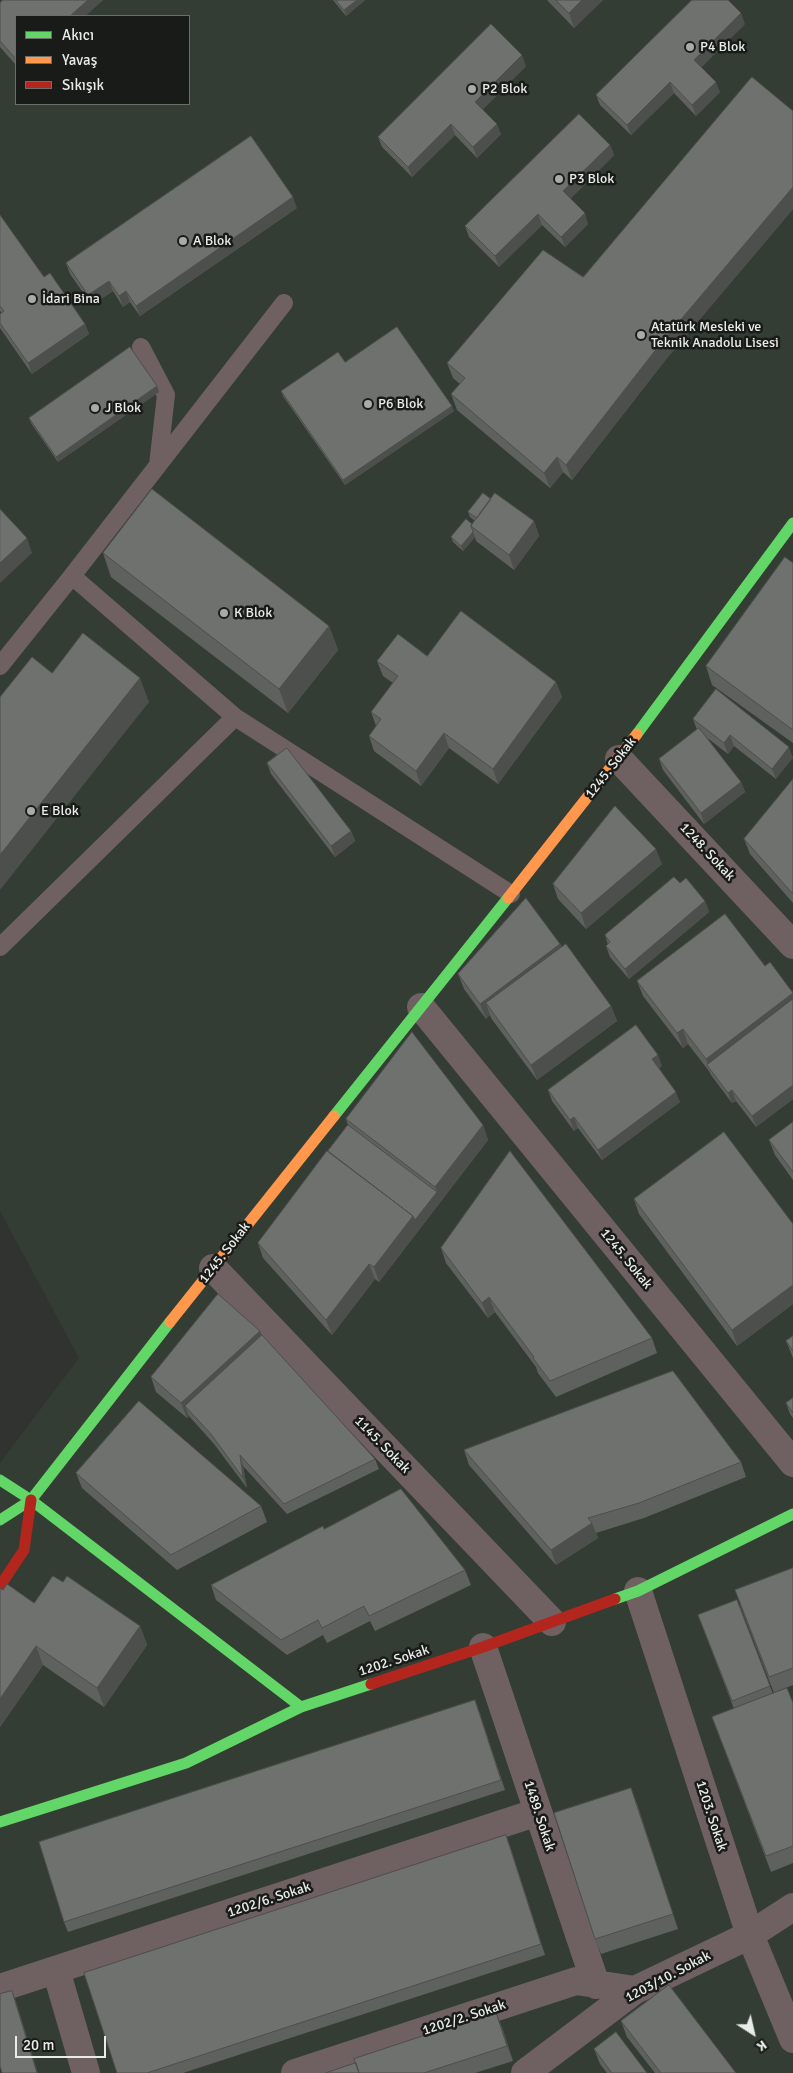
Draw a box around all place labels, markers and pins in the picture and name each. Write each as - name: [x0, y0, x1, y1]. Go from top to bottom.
- place label: P4 Blok: [700, 39, 745, 55]
- marker: P4 Blok: [684, 41, 696, 53]
- place label: P2 Blok: [482, 81, 527, 97]
- marker: P2 Blok: [466, 83, 478, 95]
- place label: P3 Blok: [569, 171, 614, 187]
- marker: P3 Blok: [553, 173, 565, 185]
- place label: A Blok: [193, 233, 231, 249]
- marker: A Blok: [177, 235, 189, 247]
- place label: İdari Bina: [42, 291, 100, 307]
- marker: İdari Bina: [26, 293, 38, 305]
- place label: Atatürk Mesleki ve Teknik Anadolu Lisesi: [651, 319, 779, 352]
- marker: Atatürk Mesleki ve Teknik Anadolu Lisesi: [635, 329, 647, 341]
- place label: P6 Blok: [378, 396, 423, 412]
- marker: P6 Blok: [362, 398, 374, 410]
- place label: J Blok: [105, 400, 141, 416]
- marker: J Blok: [89, 402, 101, 414]
- place label: K Blok: [234, 605, 272, 621]
- marker: K Blok: [218, 607, 230, 619]
- place label: E Blok: [41, 803, 79, 819]
- marker: E Blok: [25, 805, 37, 817]

